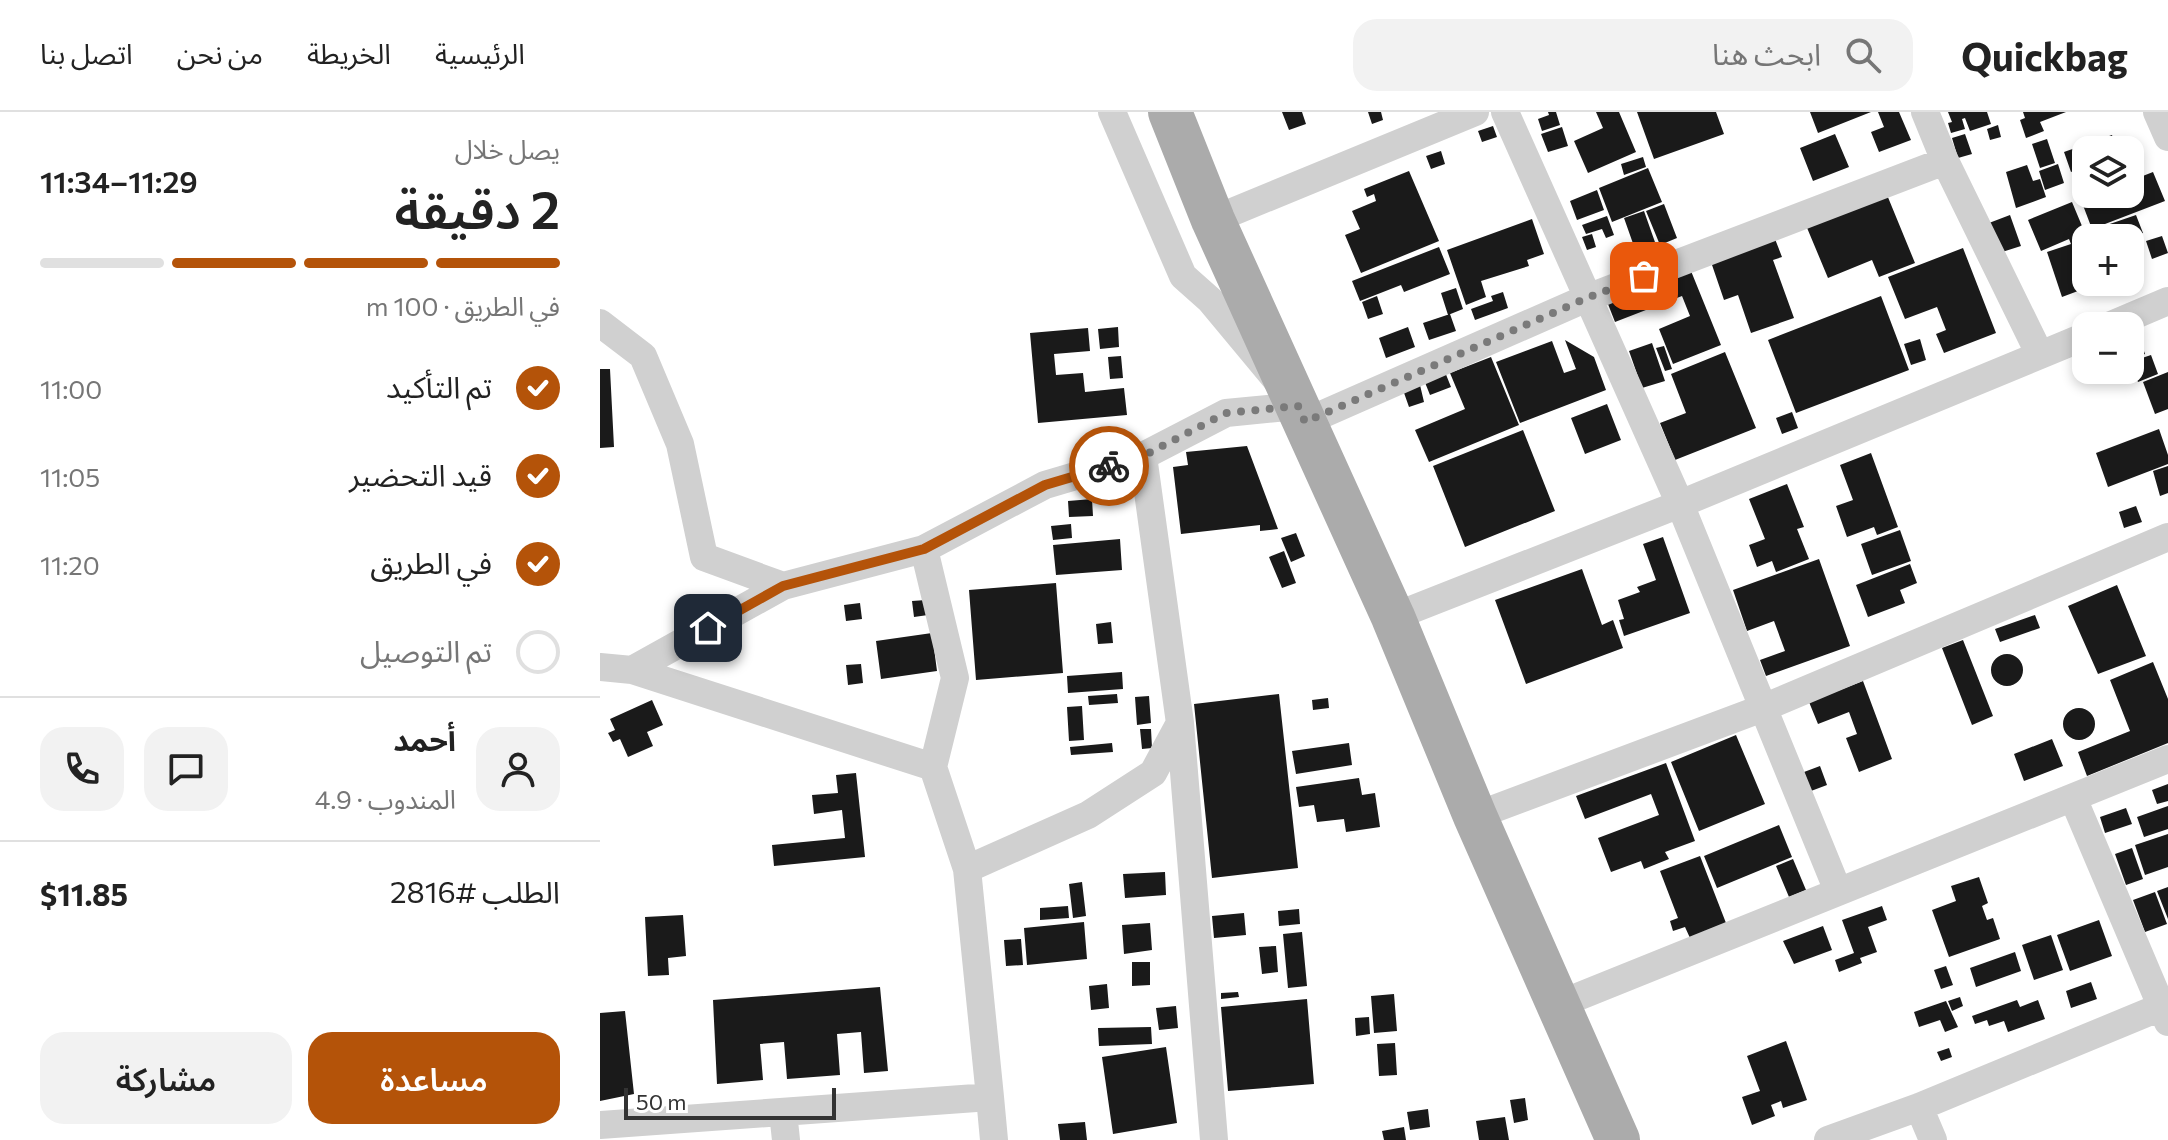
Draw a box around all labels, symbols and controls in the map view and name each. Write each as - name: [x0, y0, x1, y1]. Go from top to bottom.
- search box: [1353, 19, 1913, 91]
- text: Quickbag: [1961, 32, 2128, 79]
- icon: search: [1841, 33, 1885, 77]
- text: ابحث هنا: [1712, 34, 1821, 71]
- text: اتصل بنا: [40, 36, 133, 70]
- text: من نحن: [177, 36, 263, 70]
- text: الخريطة: [307, 36, 391, 70]
- text: الرئيسية: [435, 36, 525, 70]
- text: يصل خلال: [455, 133, 560, 164]
- map controls: [2072, 136, 2144, 384]
- button: layers: [2072, 136, 2144, 208]
- text: 11:29–11:34: [40, 162, 198, 199]
- text: 2 دقيقة: [395, 176, 560, 240]
- button: +: [2072, 224, 2144, 296]
- pin: [1610, 242, 1678, 310]
- icon: bag: [1622, 254, 1666, 298]
- text: في الطريق · 100 m: [366, 290, 560, 321]
- button: −: [2072, 312, 2144, 384]
- icon: check: [516, 366, 560, 410]
- text: تم التأكيد: [386, 367, 492, 404]
- text: 11:00: [40, 373, 102, 404]
- courier: [1069, 426, 1149, 506]
- icon: bike: [1087, 444, 1131, 488]
- icon: check: [516, 454, 560, 498]
- text: قيد التحضير: [349, 455, 492, 492]
- text: 11:05: [40, 461, 100, 492]
- icon: check: [516, 542, 560, 586]
- text: في الطريق: [370, 543, 492, 580]
- text: 11:20: [40, 549, 100, 580]
- pin: [674, 594, 742, 662]
- icon: home: [686, 606, 730, 650]
- text: تم التوصيل: [360, 631, 492, 668]
- text: أحمد: [393, 720, 456, 757]
- button: phone: [40, 727, 124, 811]
- button: chat: [144, 727, 228, 811]
- button: person: [476, 727, 560, 811]
- text: المندوب · 4.9: [315, 783, 456, 814]
- text: الطلب #2816: [390, 872, 560, 909]
- text: $11.85: [40, 875, 128, 912]
- button: مشاركة: [40, 1032, 292, 1124]
- button: مساعدة: [308, 1032, 560, 1124]
- scale bar: [624, 1084, 836, 1120]
- text: 50 m: [636, 1088, 686, 1115]

